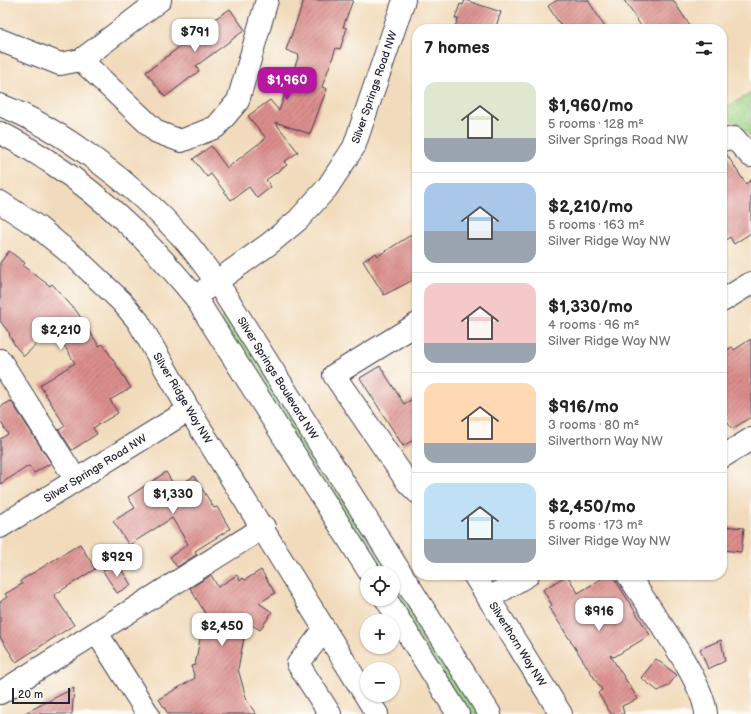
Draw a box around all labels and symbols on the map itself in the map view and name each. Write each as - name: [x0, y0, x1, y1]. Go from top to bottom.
- pin: $791: [171, 19, 219, 53]
- street label: Silver Springs Road NW: [349, 29, 400, 145]
- pin: $1,960: [254, 67, 320, 101]
- street label: Silver Springs Boulevard NW: [234, 315, 321, 442]
- pin: $2,210: [28, 317, 94, 351]
- street label: Silver Ridge Way NW: [150, 350, 215, 446]
- street label: Silver Springs Road NW: [42, 431, 149, 505]
- pin: $1,330: [140, 481, 206, 515]
- pin: $929: [93, 544, 141, 578]
- pin: $916: [575, 598, 623, 632]
- street label: Silverthorn Way NW: [486, 600, 549, 689]
- pin: $2,450: [189, 613, 255, 647]
- scale bar: [12, 686, 70, 705]

